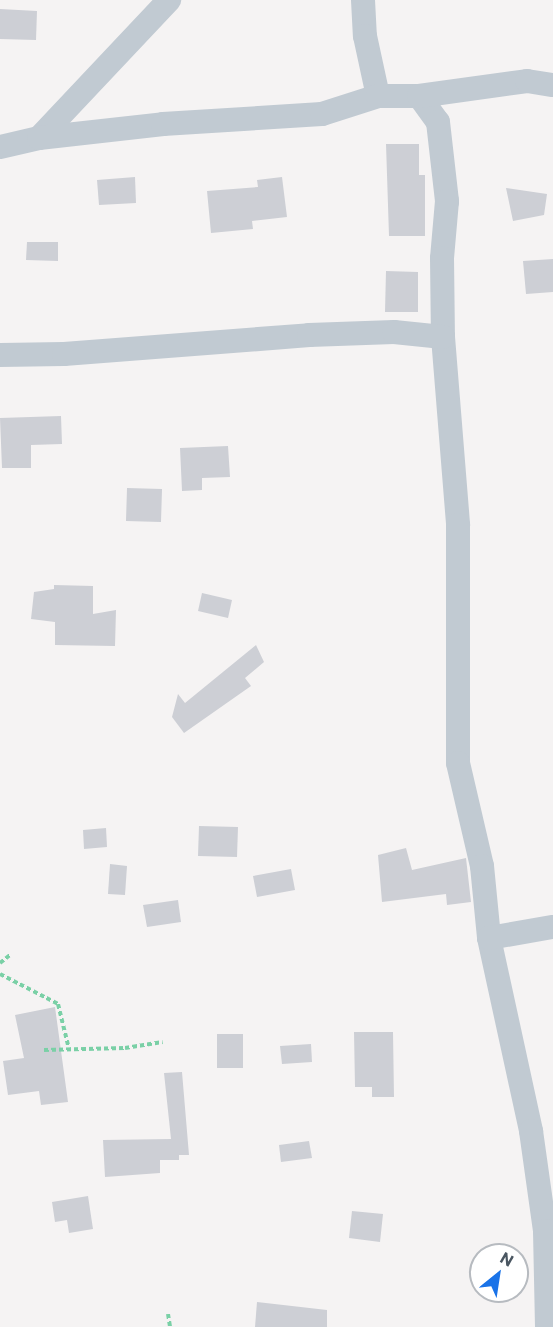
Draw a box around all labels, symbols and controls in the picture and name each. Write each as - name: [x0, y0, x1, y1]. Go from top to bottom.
- north arrow: [469, 1243, 529, 1303]
- text: N: [497, 1247, 517, 1270]

